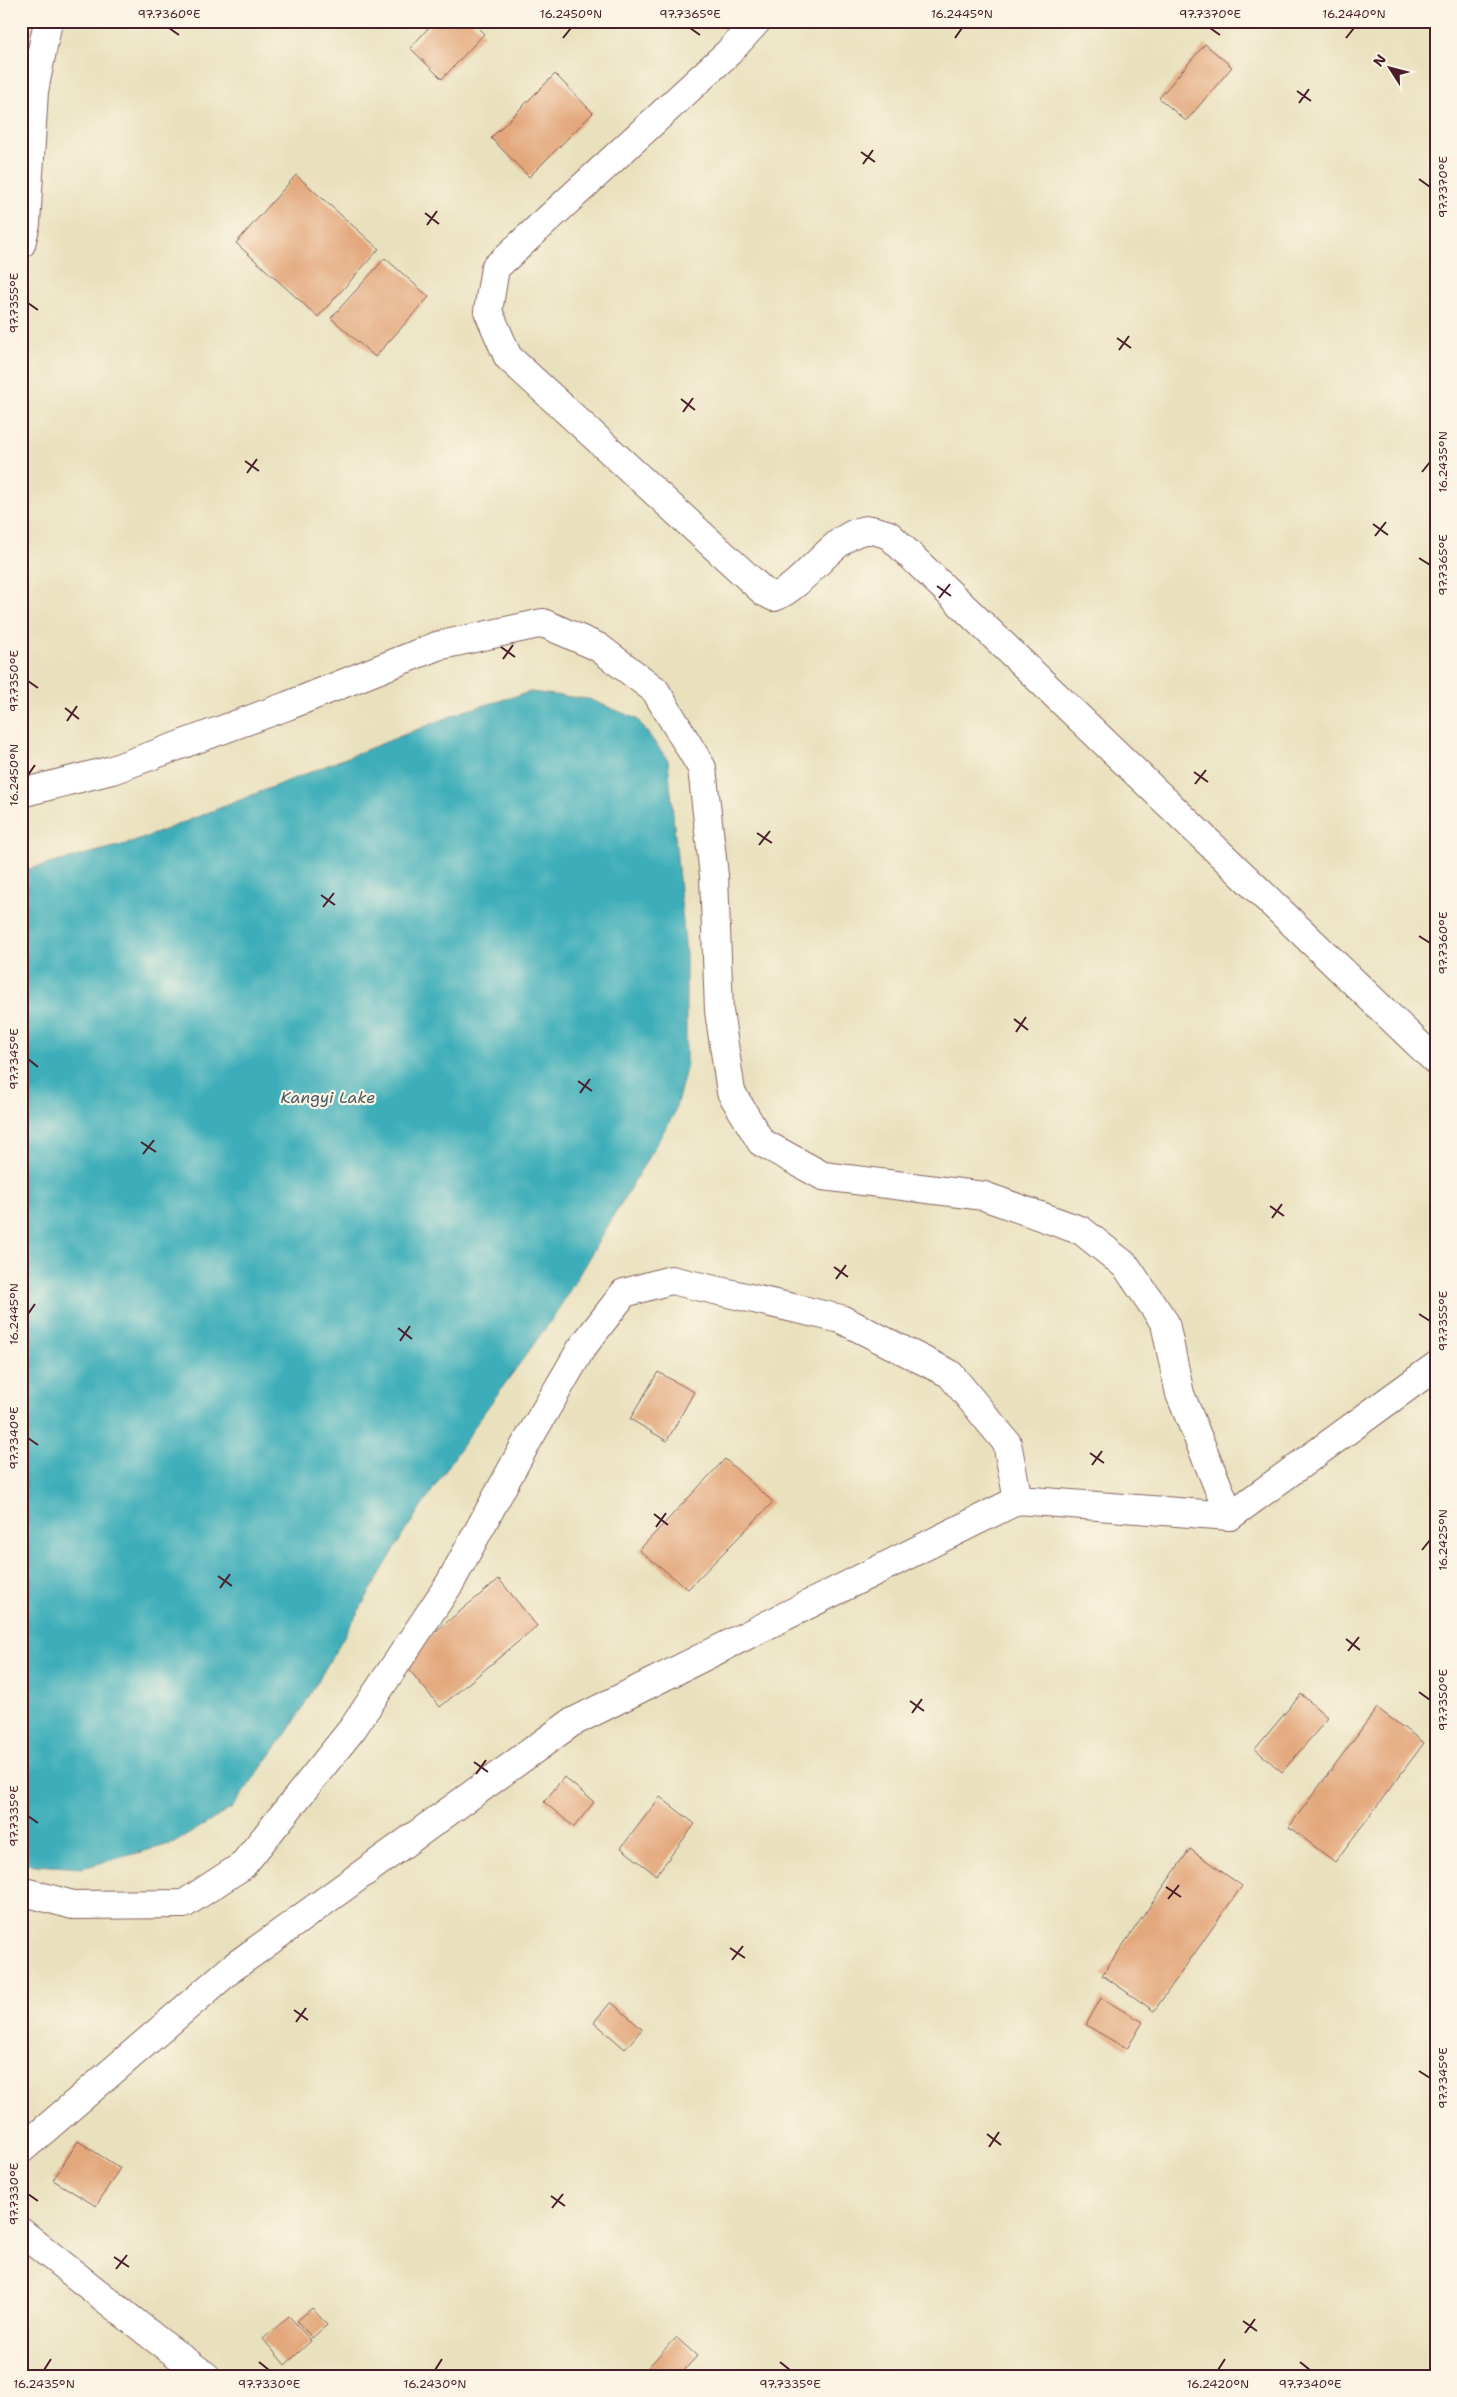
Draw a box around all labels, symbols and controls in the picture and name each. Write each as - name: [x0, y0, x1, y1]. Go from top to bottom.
- text: 97.7360°E: [138, 6, 200, 22]
- text: 16.2450°N: [540, 6, 602, 22]
- text: 97.7365°E: [659, 6, 721, 22]
- text: 16.2445°N: [931, 6, 993, 22]
- text: 97.7370°E: [1179, 6, 1241, 22]
- text: 16.2440°N: [1322, 6, 1386, 22]
- north arrow: [1364, 42, 1414, 92]
- text: N: [1369, 51, 1390, 70]
- text: 97.7370°E: [1435, 156, 1451, 218]
- text: 97.7355°E: [6, 273, 22, 333]
- text: 16.2435°N: [1435, 431, 1451, 493]
- text: 97.7365°E: [1435, 534, 1451, 596]
- text: 97.7350°E: [6, 650, 22, 712]
- text: 16.2450°N: [6, 744, 22, 806]
- text: 97.7360°E: [1435, 912, 1451, 974]
- text: 97.7345°E: [6, 1028, 22, 1090]
- water label: Kangyi Lake: [281, 1087, 375, 1108]
- text: 16.2445°N: [6, 1283, 22, 1345]
- text: 97.7355°E: [1435, 1291, 1451, 1351]
- text: 97.7340°E: [6, 1407, 22, 1469]
- text: 16.2425°N: [1435, 1509, 1451, 1571]
- text: 97.7350°E: [1435, 1669, 1451, 1731]
- text: 97.7335°E: [6, 1785, 22, 1847]
- text: 97.7345°E: [1435, 2047, 1451, 2109]
- text: 97.7330°E: [6, 2163, 22, 2225]
- text: 16.2435°N: [13, 2376, 75, 2392]
- text: 97.7330°E: [238, 2376, 300, 2392]
- text: 16.2430°N: [404, 2376, 466, 2392]
- text: 97.7335°E: [759, 2376, 821, 2392]
- text: 16.2420°N: [1187, 2376, 1249, 2392]
- text: 97.7340°E: [1279, 2376, 1341, 2392]

